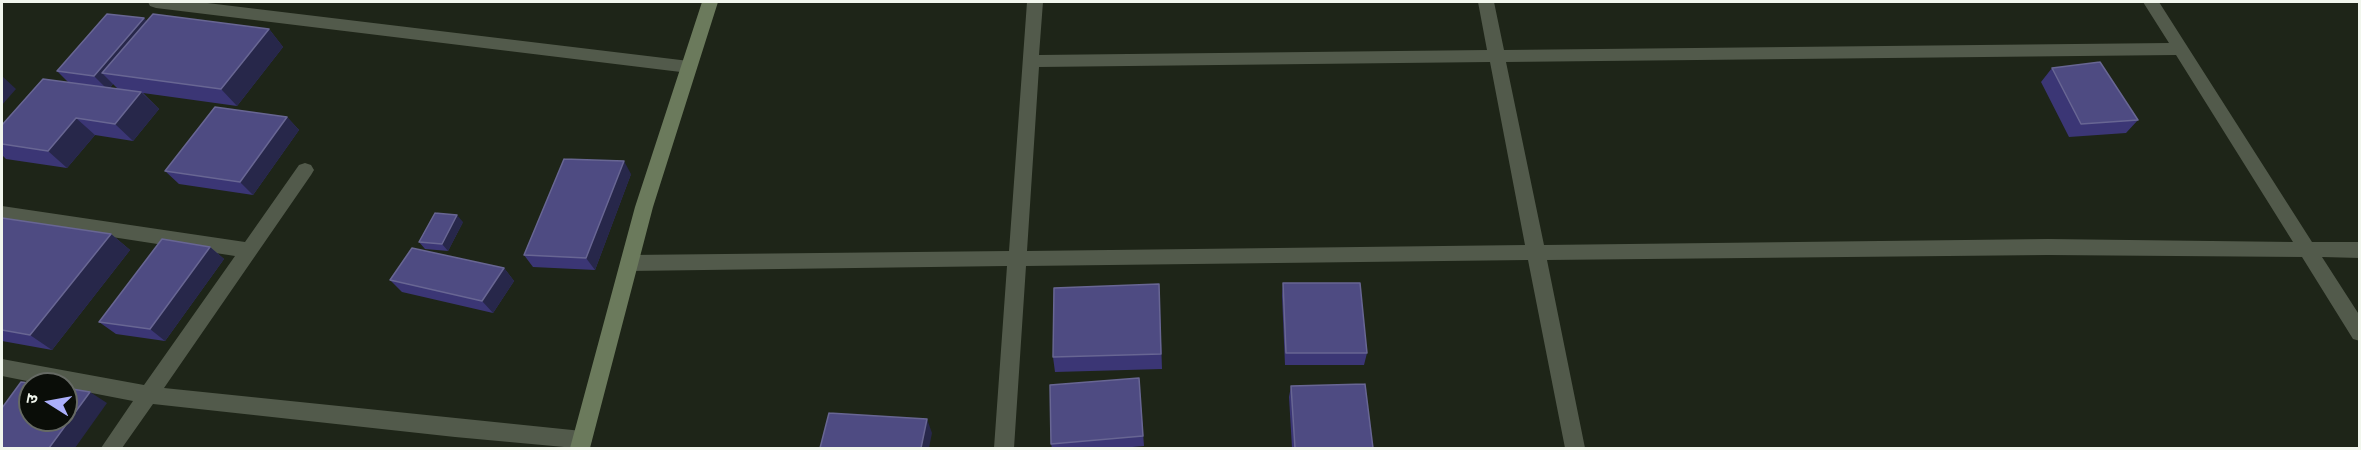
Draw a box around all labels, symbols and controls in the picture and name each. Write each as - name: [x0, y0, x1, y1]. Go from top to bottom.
- north arrow: [18, 372, 78, 432]
- text: उ: [20, 392, 44, 406]

